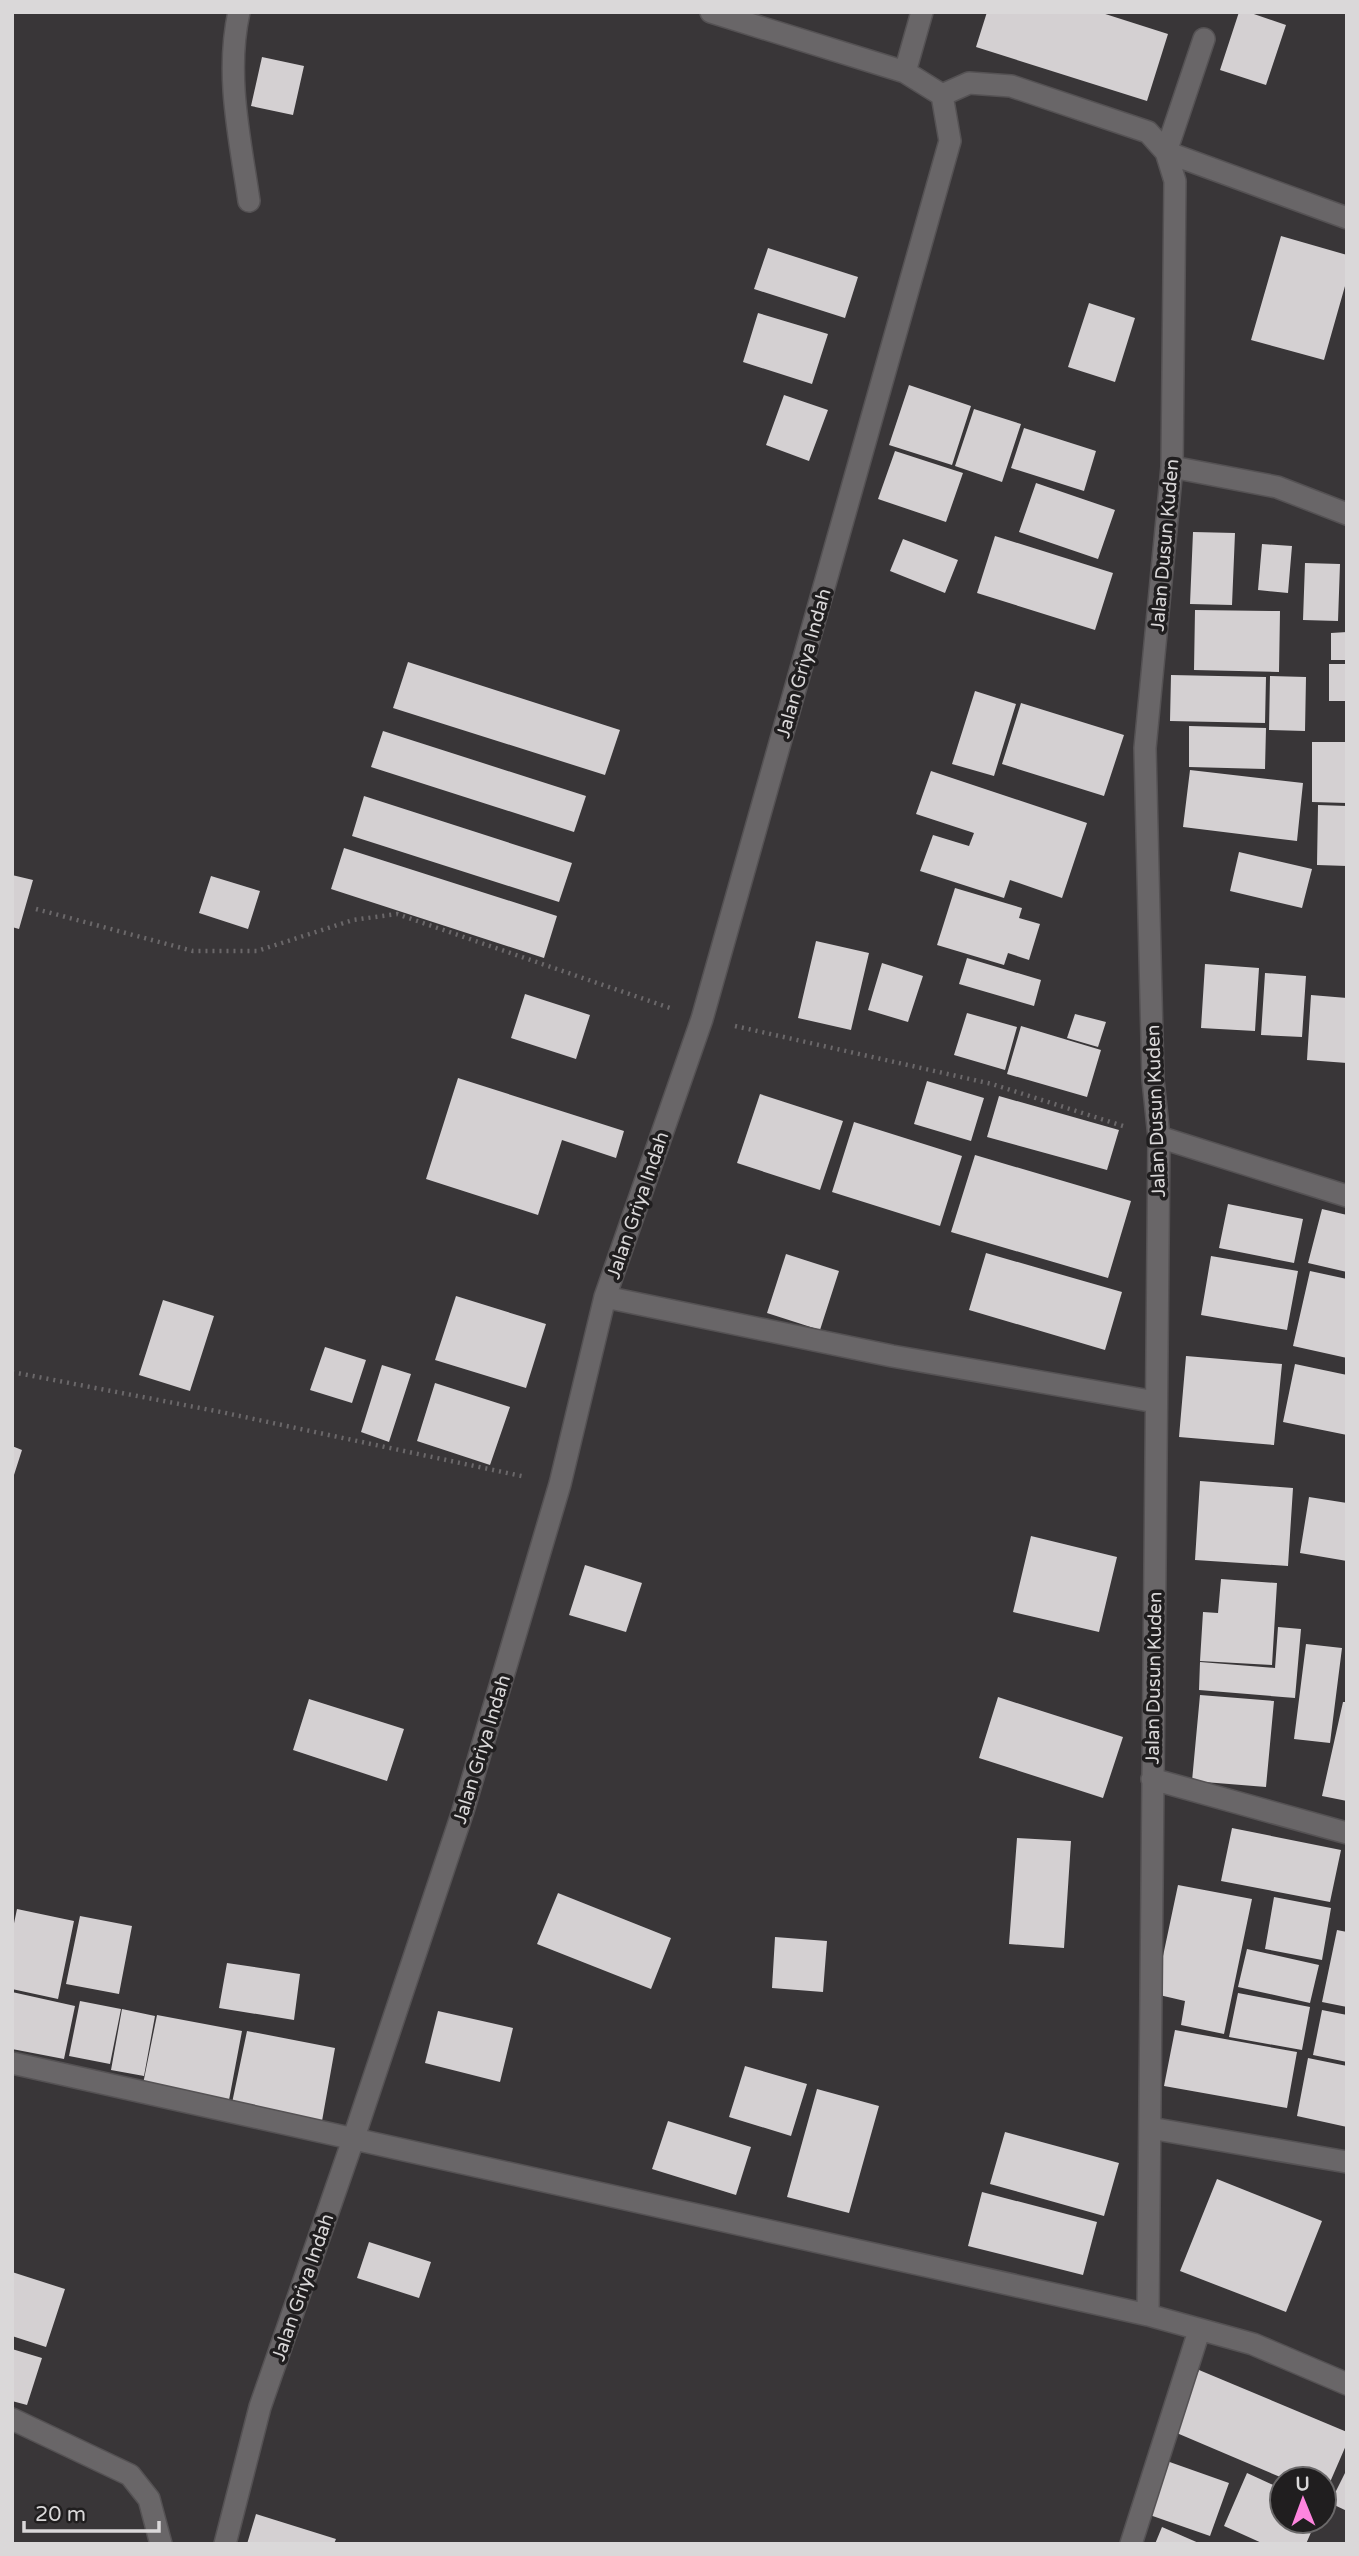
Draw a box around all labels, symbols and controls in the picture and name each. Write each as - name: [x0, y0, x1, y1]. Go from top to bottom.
- street label: Jalan Dusun Kuden: [1147, 458, 1183, 632]
- street label: Jalan Griya Indah: [772, 586, 836, 741]
- street label: Jalan Dusun Kuden: [1142, 1024, 1170, 1198]
- street label: Jalan Griya Indah: [602, 1129, 674, 1282]
- street label: Jalan Dusun Kuden: [1141, 1591, 1167, 1765]
- street label: Jalan Griya Indah: [449, 1672, 515, 1826]
- street label: Jalan Griya Indah: [267, 2211, 339, 2364]
- north arrow: [1268, 2465, 1338, 2535]
- text: U: [1295, 2473, 1310, 2495]
- scale bar: [24, 2490, 159, 2534]
- text: 20 m: [35, 2502, 86, 2527]

